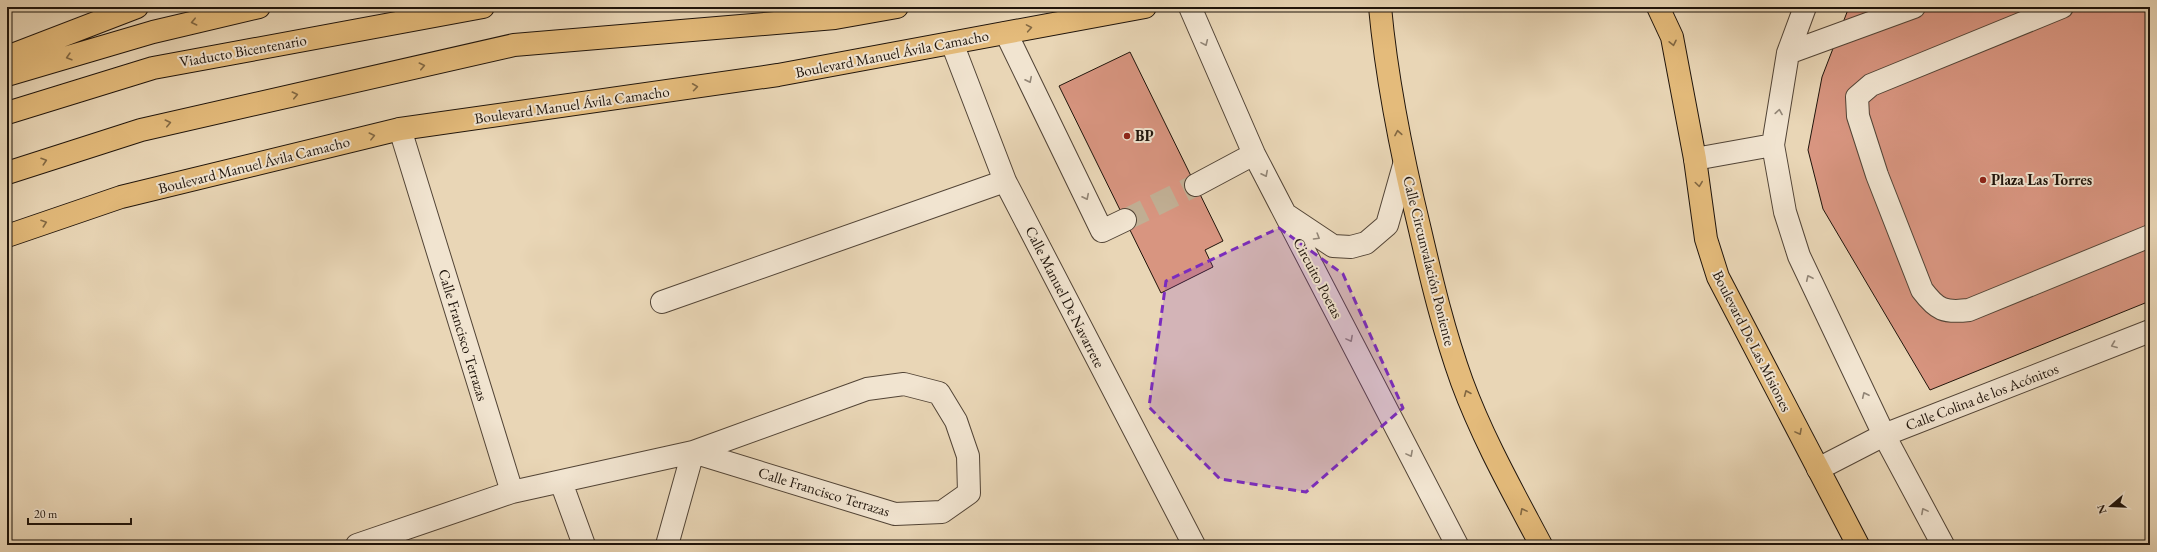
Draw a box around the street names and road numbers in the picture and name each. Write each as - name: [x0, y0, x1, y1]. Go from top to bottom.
- street label: Boulevard Manuel Ávila Camacho: [794, 25, 990, 82]
- street label: Viaducto Bicentenario: [178, 30, 308, 71]
- street label: Boulevard Manuel Ávila Camacho: [473, 81, 671, 128]
- street label: Boulevard Manuel Ávila Camacho: [156, 132, 352, 198]
- street label: Calle Circunvalación Poniente: [1399, 174, 1460, 348]
- street label: Calle Manuel De Navarrete: [1021, 223, 1110, 371]
- street label: Circuito Poetas: [1289, 234, 1348, 321]
- street label: Calle Francisco Terrazas: [434, 267, 493, 403]
- street label: Boulevard De Las Misiones: [1709, 267, 1796, 415]
- street label: Calle Colina de los Acónitos: [1903, 359, 2061, 434]
- street label: Calle Francisco Terrazas: [756, 462, 892, 521]

